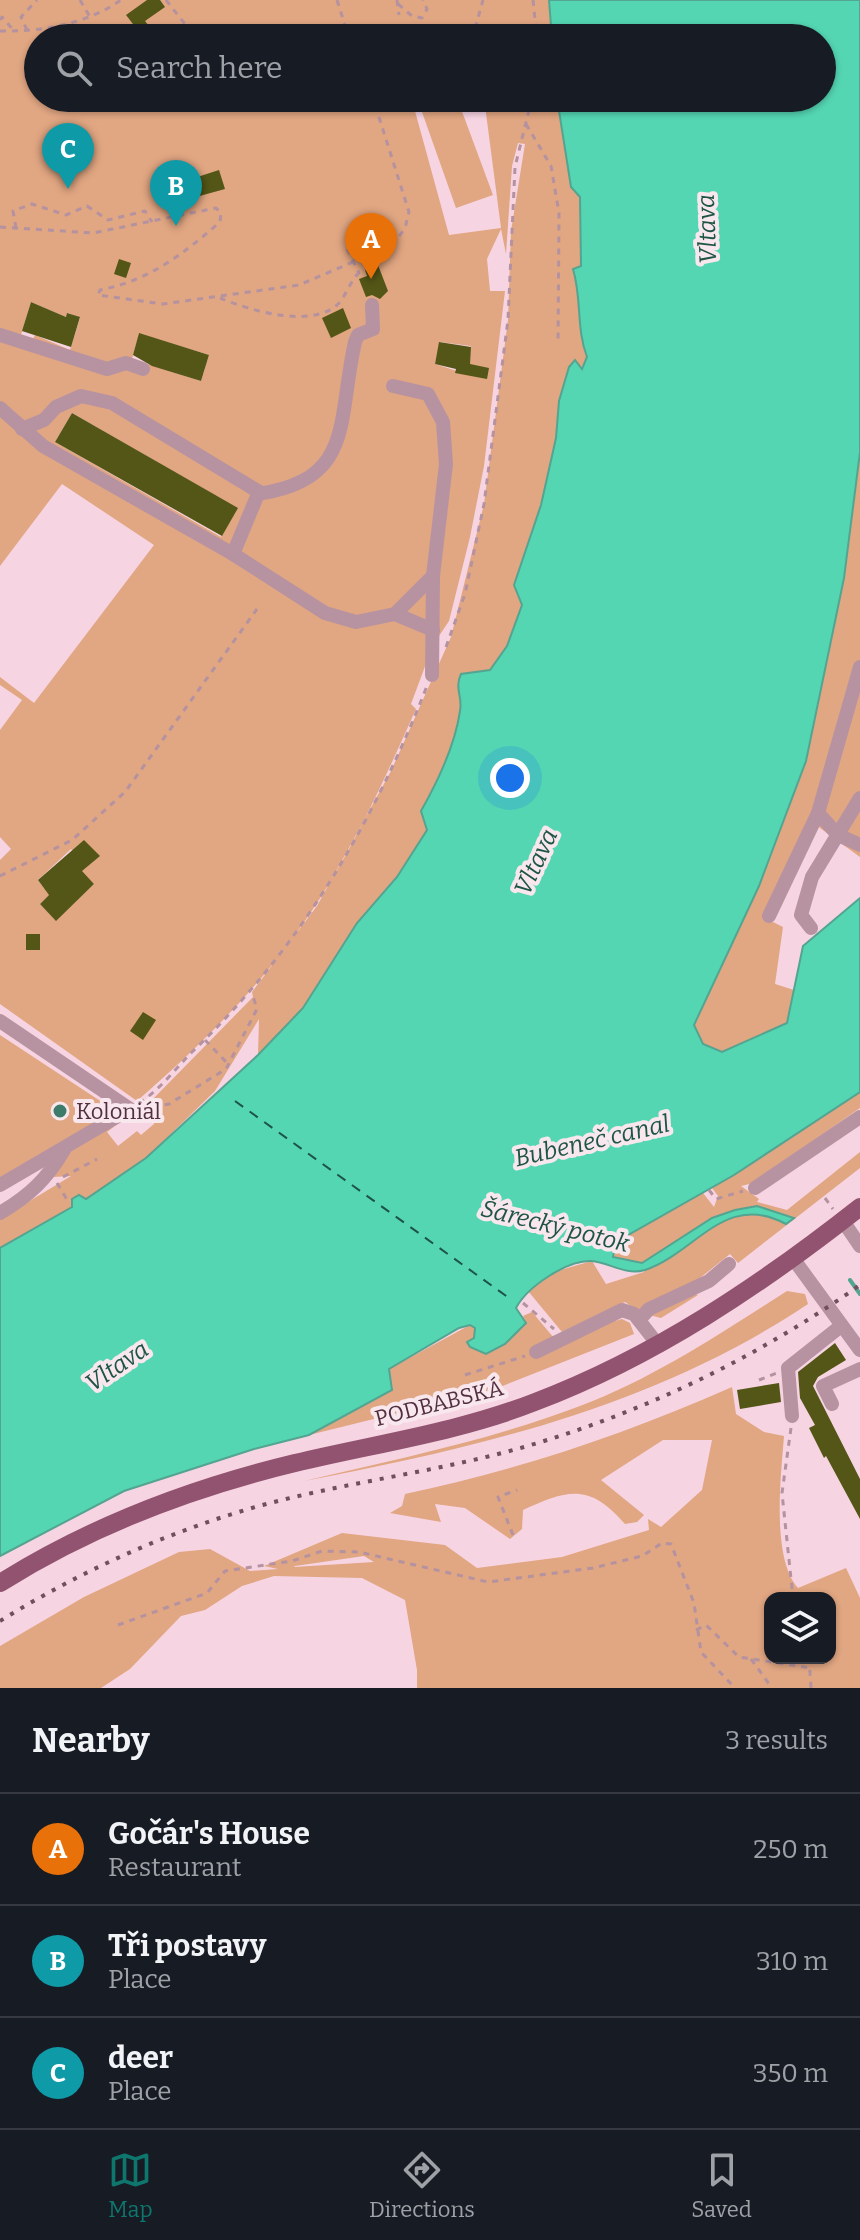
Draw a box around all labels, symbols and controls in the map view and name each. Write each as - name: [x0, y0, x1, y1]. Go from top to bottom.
- search box: [24, 24, 836, 112]
- icon: search: [52, 46, 96, 90]
- text: Search here: [116, 50, 283, 86]
- pin: C: [42, 123, 94, 189]
- pin: B: [150, 160, 202, 226]
- water label: Vltava: [692, 194, 722, 264]
- pin: A: [345, 213, 397, 279]
- your location: [490, 758, 530, 798]
- water label: Vltava: [509, 824, 563, 900]
- place label: Koloniál: [76, 1098, 161, 1125]
- marker: Koloniál: [51, 1102, 69, 1120]
- water label: Bubeneč canal: [512, 1110, 672, 1172]
- water label: Šárecký potok: [478, 1193, 633, 1258]
- water label: Vltava: [80, 1335, 154, 1397]
- street label: PODBABSKÁ: [372, 1374, 506, 1432]
- map controls: [764, 1592, 836, 1664]
- button: layers: [764, 1592, 836, 1664]
- text: Nearby: [32, 1720, 150, 1761]
- text: 3 results: [725, 1725, 828, 1756]
- text: Gočár's House: [108, 1816, 310, 1852]
- text: A: [49, 1834, 67, 1865]
- text: 250 m: [753, 1834, 828, 1865]
- text: Restaurant: [108, 1852, 241, 1883]
- text: Tři postavy: [108, 1928, 266, 1964]
- text: B: [50, 1946, 66, 1977]
- text: 310 m: [756, 1946, 828, 1977]
- text: Place: [108, 1964, 172, 1995]
- text: deer: [108, 2040, 173, 2076]
- text: C: [50, 2058, 66, 2089]
- text: 350 m: [753, 2058, 828, 2089]
- text: Place: [108, 2076, 172, 2107]
- tab: Map: [108, 2148, 153, 2223]
- tab: Directions: [369, 2148, 475, 2223]
- tab: Saved: [691, 2148, 752, 2223]

